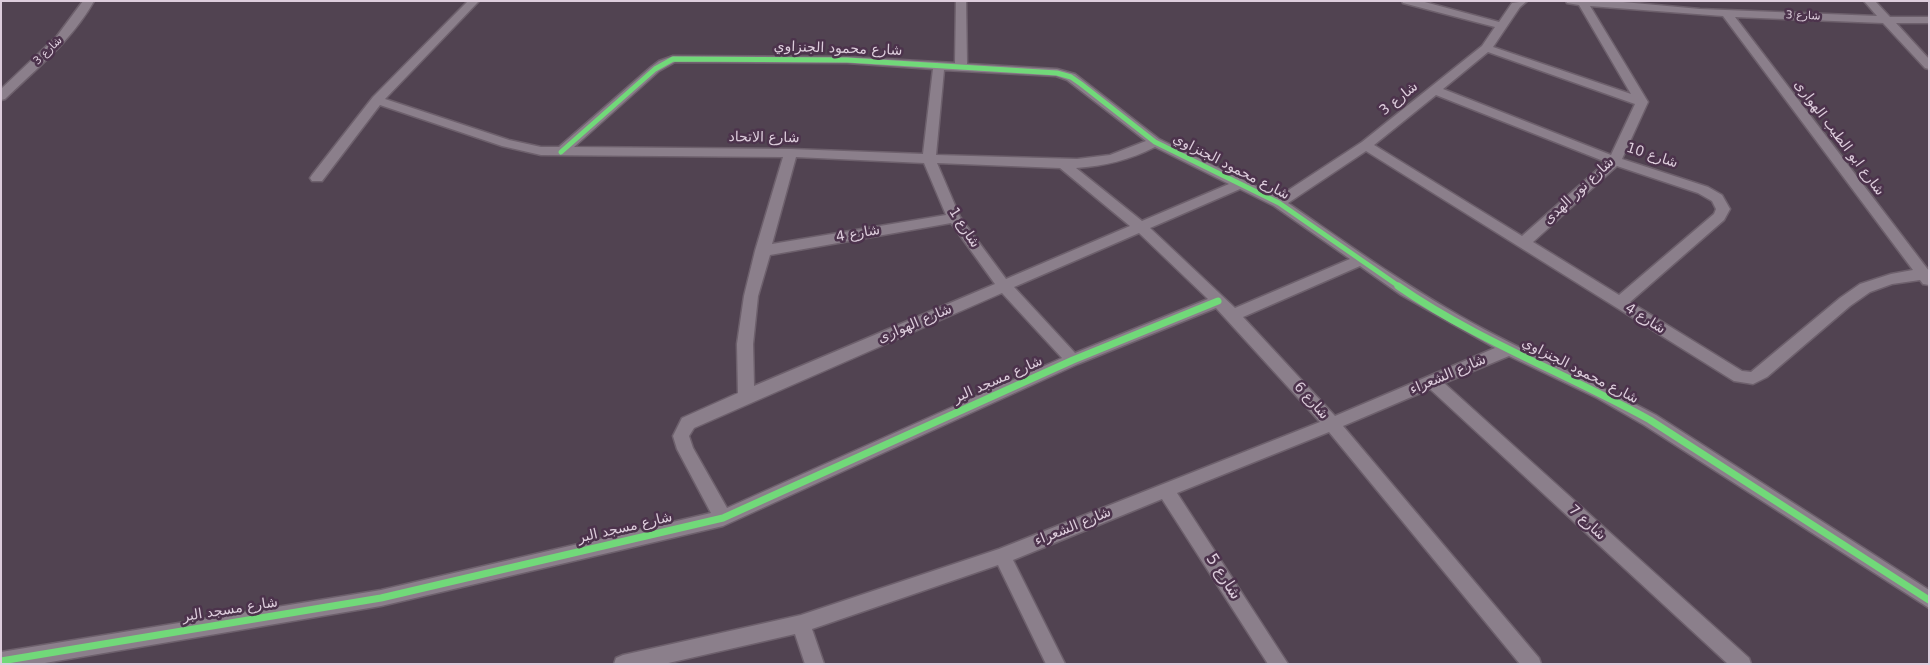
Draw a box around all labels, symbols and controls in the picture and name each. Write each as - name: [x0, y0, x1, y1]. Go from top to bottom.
- street label: شارع 3: [1785, 9, 1821, 23]
- street label: شارع 3: [31, 34, 65, 68]
- street label: شارع محمود الجنزاوي: [773, 38, 903, 60]
- street label: شارع ابو الطيب الهوارى: [1790, 77, 1888, 199]
- street label: شارع 3: [1376, 78, 1422, 120]
- street label: شارع الاتحاد: [728, 129, 800, 147]
- street label: شارع محمود الجنزاوي: [1170, 130, 1292, 204]
- street label: شارع 10: [1624, 140, 1680, 172]
- street label: شارع نور الهدى: [1540, 154, 1618, 228]
- street label: شارع 1: [945, 205, 983, 251]
- street label: شارع 4: [835, 222, 881, 246]
- street label: شارع 4: [1622, 300, 1668, 338]
- street label: شارع الهوارى: [875, 301, 955, 347]
- street label: شارع محمود الجنزاوي: [1519, 334, 1641, 408]
- street label: شارع الشعراء: [1407, 351, 1489, 399]
- street label: شارع مسجد البر: [951, 353, 1045, 407]
- street label: شارع 6: [1290, 379, 1332, 423]
- street label: شارع 7: [1565, 502, 1609, 544]
- street label: شارع الشعراء: [1032, 504, 1114, 550]
- street label: شارع مسجد البر: [576, 509, 674, 547]
- street label: شارع 5: [1201, 550, 1245, 604]
- street label: شارع مسجد البر: [181, 594, 279, 626]

